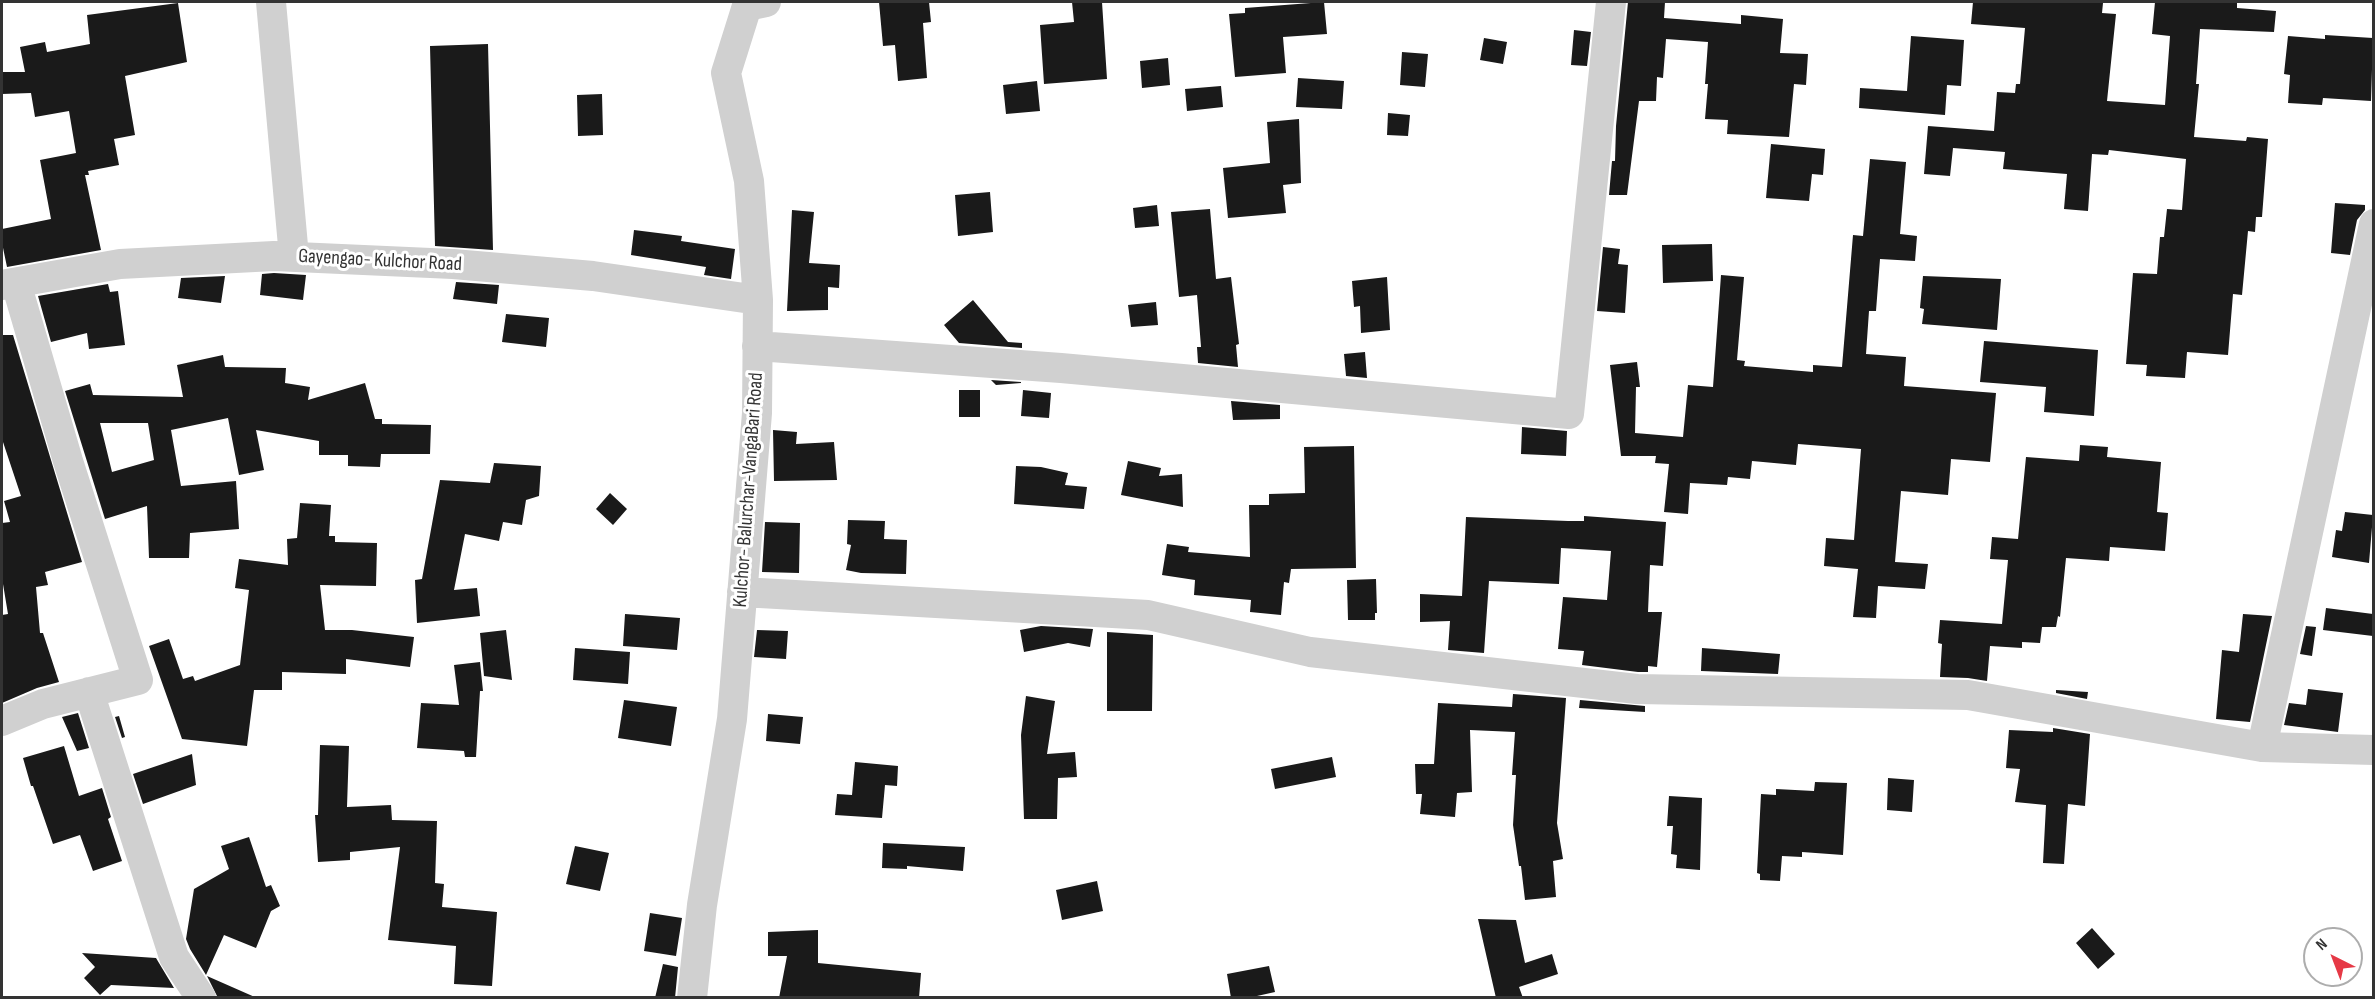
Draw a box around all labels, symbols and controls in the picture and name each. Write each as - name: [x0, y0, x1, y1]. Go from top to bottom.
- street label: Gayengao- Kulchor Road: [298, 245, 462, 277]
- street label: Kulchor- Balurchar-VangaBari Road: [729, 372, 769, 608]
- north arrow: [2303, 927, 2363, 987]
- text: N: [2312, 935, 2331, 955]

